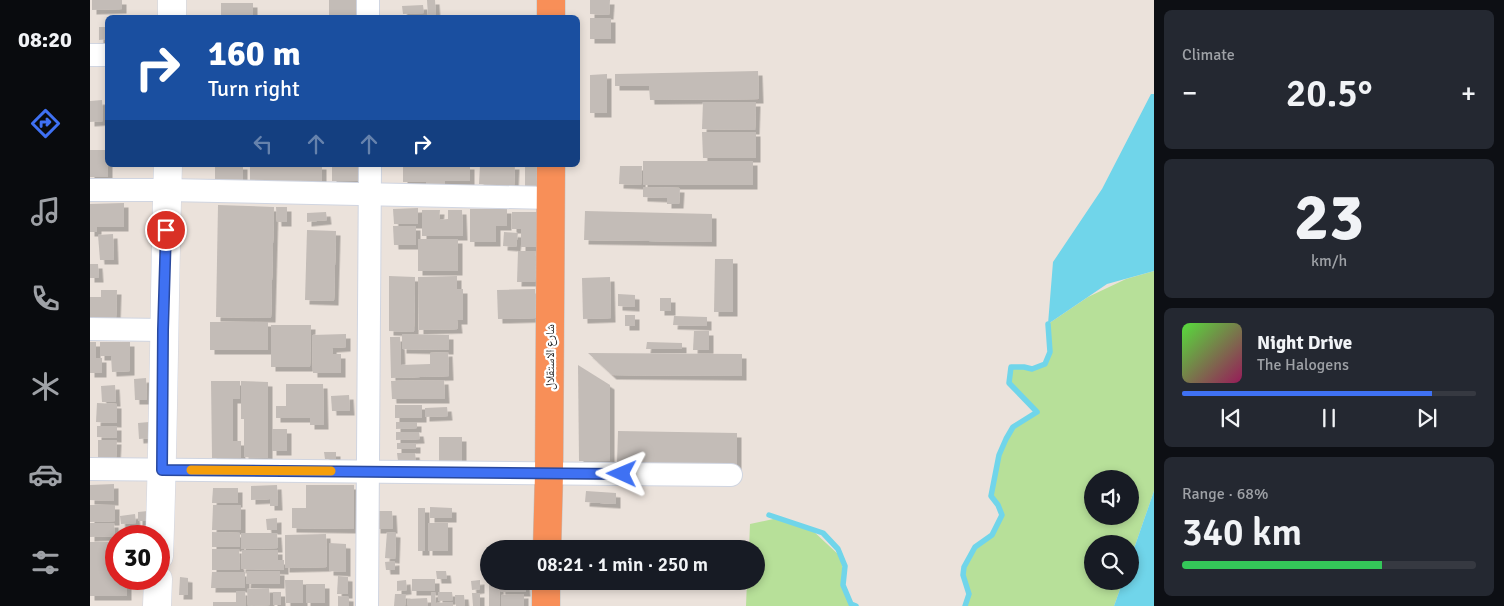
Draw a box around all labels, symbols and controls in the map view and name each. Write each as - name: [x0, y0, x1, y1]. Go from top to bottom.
- text: 08:20: [18, 26, 72, 53]
- text: 160 m: [208, 32, 301, 75]
- icon: right: [125, 35, 190, 100]
- text: Climate: [1182, 45, 1235, 65]
- text: 20.5°: [1286, 70, 1372, 117]
- text: Turn right: [208, 75, 300, 102]
- text: −: [1182, 76, 1197, 110]
- text: +: [1461, 76, 1476, 110]
- icon: directions: [28, 106, 63, 141]
- icon: left: [249, 130, 277, 158]
- icon: ahead: [302, 130, 330, 158]
- icon: ahead: [355, 130, 383, 158]
- icon: right: [408, 130, 436, 158]
- text: 23: [1294, 178, 1364, 258]
- icon: music: [28, 194, 63, 229]
- pin: [145, 209, 187, 251]
- icon: arrive: [152, 216, 180, 244]
- text: km/h: [1311, 251, 1347, 271]
- icon: phone: [28, 281, 63, 316]
- street label: شارع الاستقلال: [543, 324, 558, 390]
- text: Night Drive: [1257, 331, 1352, 355]
- text: The Halogens: [1257, 355, 1349, 375]
- icon: climate: [28, 369, 63, 404]
- icon: previous: [1217, 404, 1245, 432]
- icon: pause: [1315, 404, 1343, 432]
- icon: next: [1413, 404, 1441, 432]
- position arrow: [595, 447, 647, 499]
- icon: car: [28, 457, 63, 492]
- map controls: [1084, 470, 1139, 590]
- button: sound: [1084, 470, 1139, 525]
- text: Range · 68%: [1182, 484, 1268, 504]
- text: 340 km: [1182, 509, 1302, 556]
- speed limit sign: 30: [105, 525, 170, 590]
- button: search: [1084, 535, 1139, 590]
- icon: filters: [28, 545, 63, 580]
- text: 08:21 · 1 min · 250 m: [537, 553, 708, 577]

